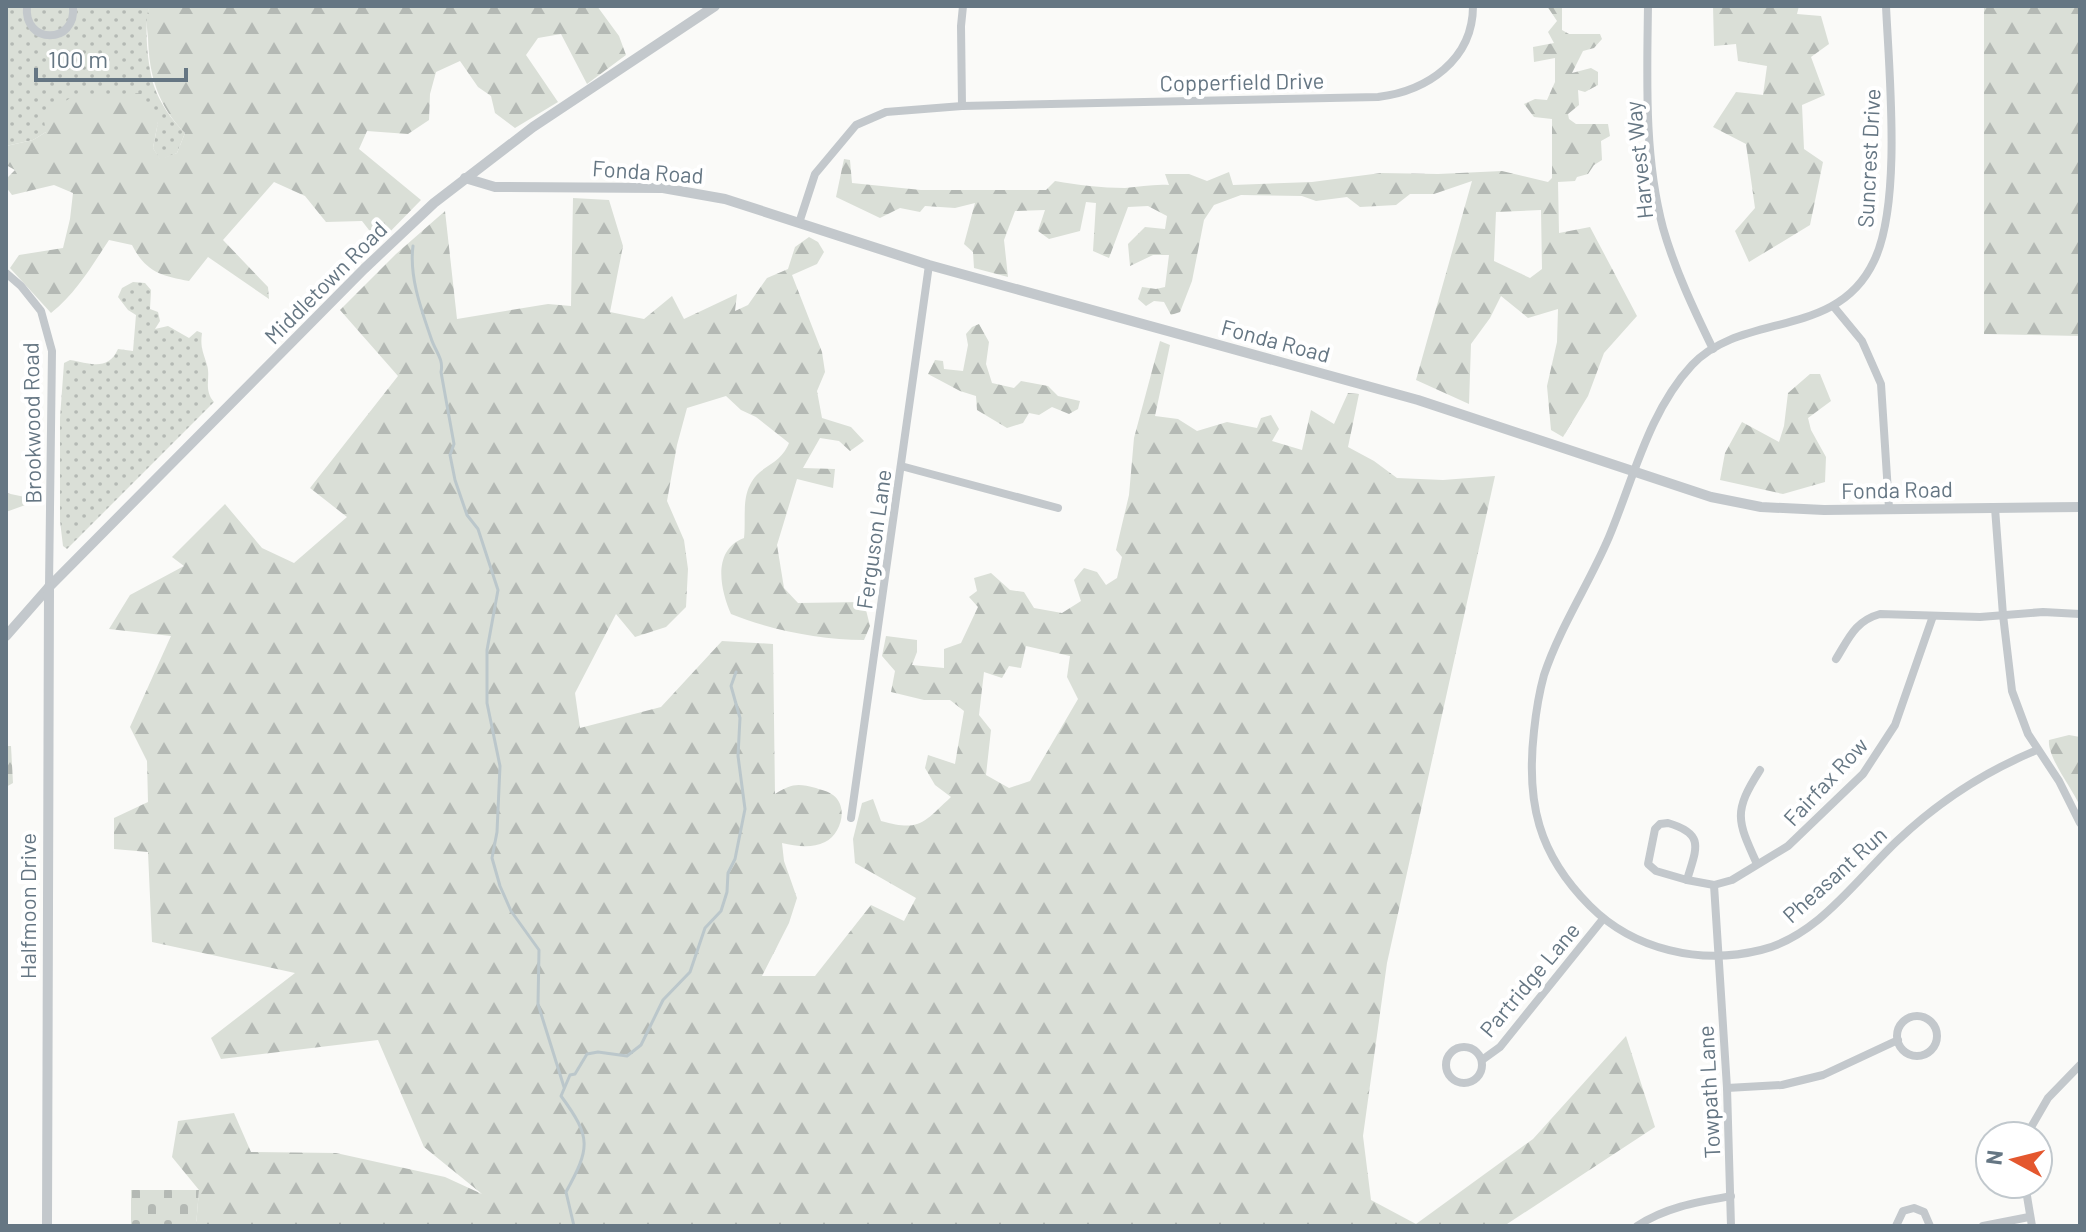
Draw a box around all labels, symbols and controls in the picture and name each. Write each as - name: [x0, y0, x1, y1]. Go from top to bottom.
- scale bar: [36, 32, 186, 82]
- text: 100 m: [48, 44, 108, 73]
- street label: Copperfield Drive: [1159, 67, 1325, 95]
- street label: Suncrest Drive: [1851, 88, 1885, 228]
- street label: Harvest Way: [1619, 100, 1657, 220]
- street label: Fonda Road: [591, 154, 705, 188]
- street label: Middletown Road: [259, 216, 391, 348]
- street label: Fonda Road: [1219, 313, 1333, 367]
- street label: Brookwood Road: [17, 342, 45, 504]
- street label: Ferguson Lane: [850, 468, 896, 610]
- street label: Fonda Road: [1841, 475, 1953, 503]
- street label: Fairfax Row: [1778, 731, 1873, 831]
- street label: Pheasant Run: [1777, 821, 1891, 927]
- street label: Halfmoon Drive: [14, 833, 40, 979]
- street label: Partridge Lane: [1474, 917, 1584, 1041]
- street label: Towpath Lane: [1692, 1025, 1724, 1159]
- north arrow: [1974, 1120, 2054, 1200]
- text: N: [1979, 1149, 2007, 1166]

